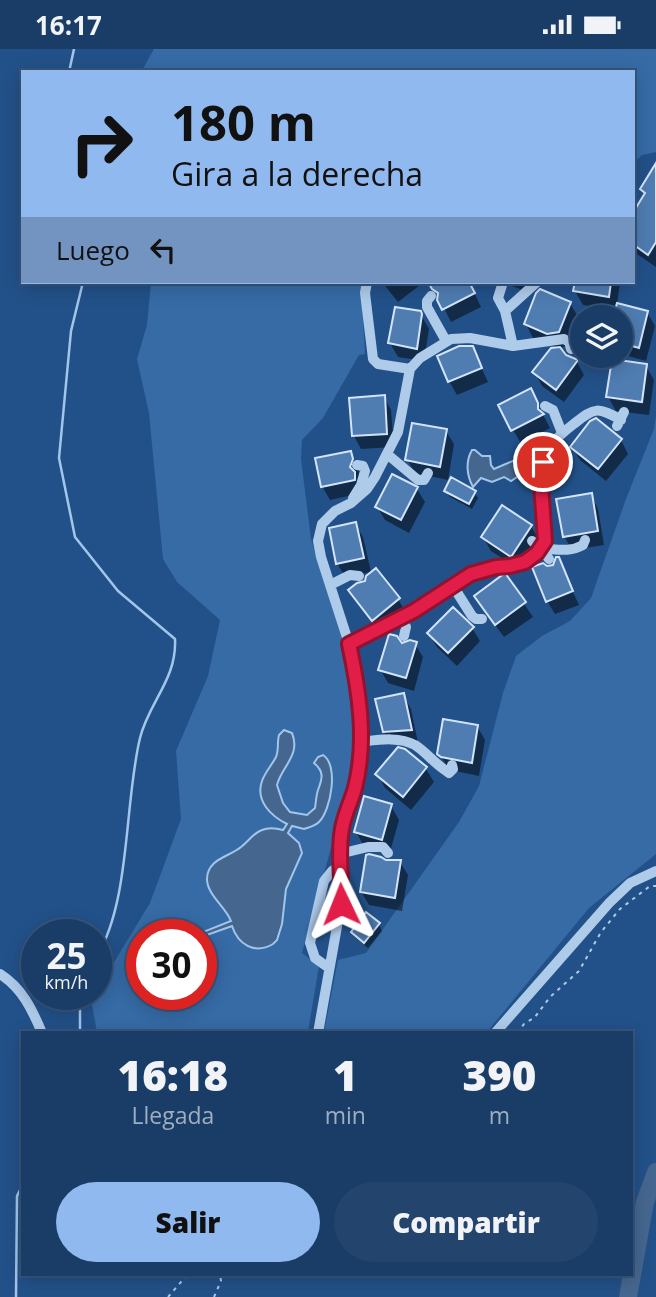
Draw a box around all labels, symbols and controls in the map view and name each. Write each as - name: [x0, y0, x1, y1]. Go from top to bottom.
- text: 16:17: [35, 7, 102, 43]
- text: 180 m: [171, 89, 316, 155]
- icon: right: [56, 98, 147, 189]
- text: Gira a la derecha: [171, 152, 423, 195]
- icon: left: [144, 231, 182, 269]
- text: Luego: [56, 232, 130, 268]
- map controls: [570, 305, 633, 368]
- button: layers: [570, 305, 633, 368]
- pin: [513, 432, 573, 492]
- icon: arrive: [524, 443, 562, 481]
- position arrow: [304, 867, 378, 941]
- speed limit sign: 30: [126, 919, 217, 1010]
- text: 25: [46, 932, 87, 979]
- text: km/h: [45, 970, 88, 994]
- text: 16:18: [118, 1046, 228, 1103]
- text: 1: [333, 1046, 358, 1103]
- text: 390: [463, 1046, 536, 1103]
- text: Llegada: [131, 1099, 214, 1131]
- text: min: [325, 1099, 366, 1131]
- text: m: [489, 1099, 510, 1131]
- button: Salir: [56, 1182, 320, 1262]
- button: Compartir: [334, 1182, 598, 1262]

